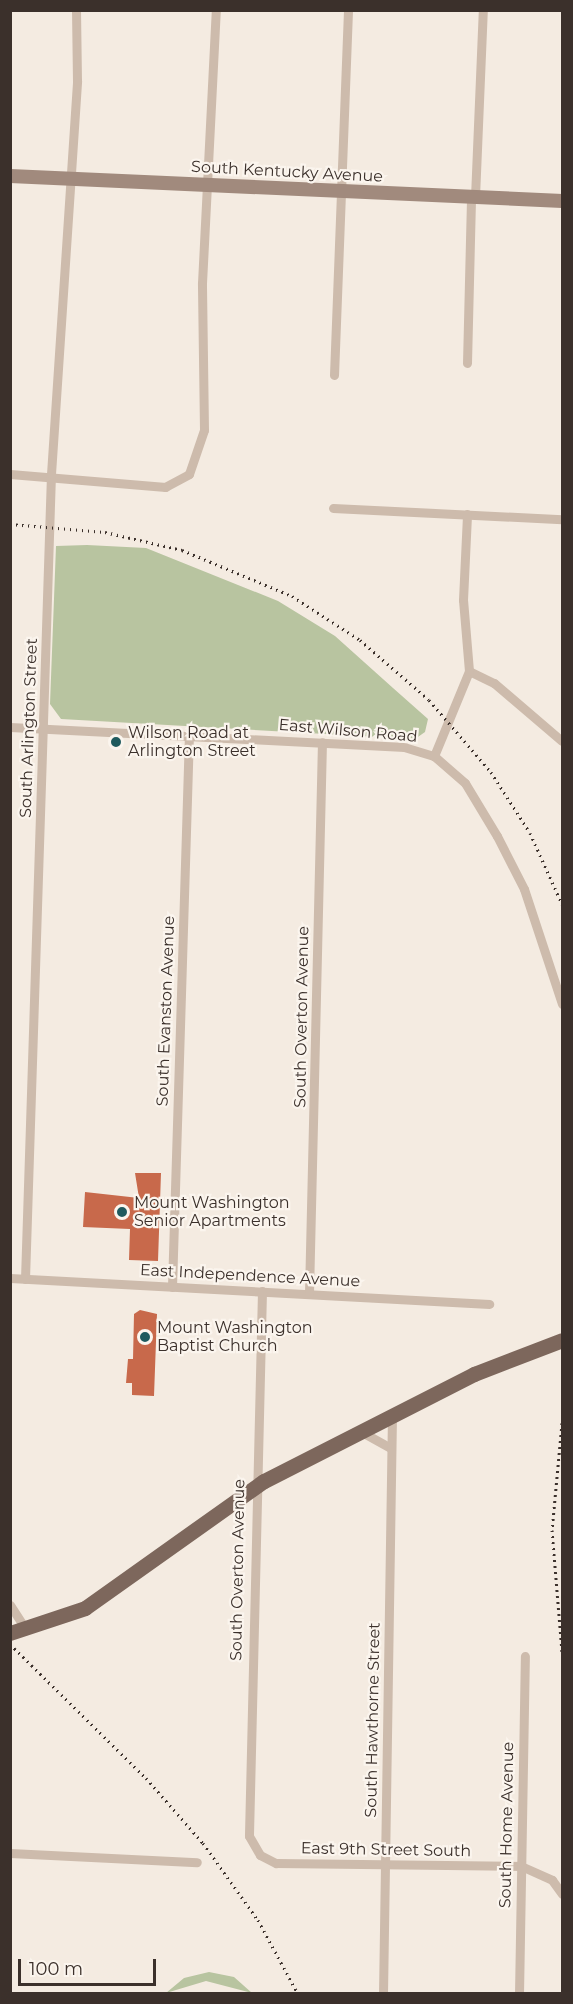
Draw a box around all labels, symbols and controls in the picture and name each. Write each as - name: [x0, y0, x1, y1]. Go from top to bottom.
- street label: South Kentucky Avenue: [191, 157, 383, 187]
- street label: South Arlington Street: [16, 638, 42, 818]
- street label: East Wilson Road: [278, 715, 418, 747]
- place label: Wilson Road at Arlington Street: [128, 723, 256, 761]
- marker: Wilson Road at Arlington Street: [109, 735, 123, 749]
- street label: South Evanston Avenue: [153, 915, 179, 1107]
- street label: South Overton Avenue: [291, 926, 313, 1108]
- place label: Mount Washington Senior Apartments: [134, 1193, 290, 1231]
- marker: Mount Washington Senior Apartments: [115, 1205, 129, 1219]
- street label: East Independence Avenue: [139, 1261, 361, 1291]
- place label: Mount Washington Baptist Church: [157, 1318, 313, 1356]
- marker: Mount Washington Baptist Church: [138, 1330, 152, 1344]
- street label: South Overton Avenue: [227, 1479, 249, 1661]
- street label: South Hawthorne Street: [362, 1622, 384, 1818]
- street label: South Home Avenue: [496, 1742, 518, 1908]
- street label: East 9th Street South: [301, 1839, 471, 1861]
- scale bar: [21, 1947, 159, 1985]
- text: 100 m: [29, 1958, 83, 1980]

